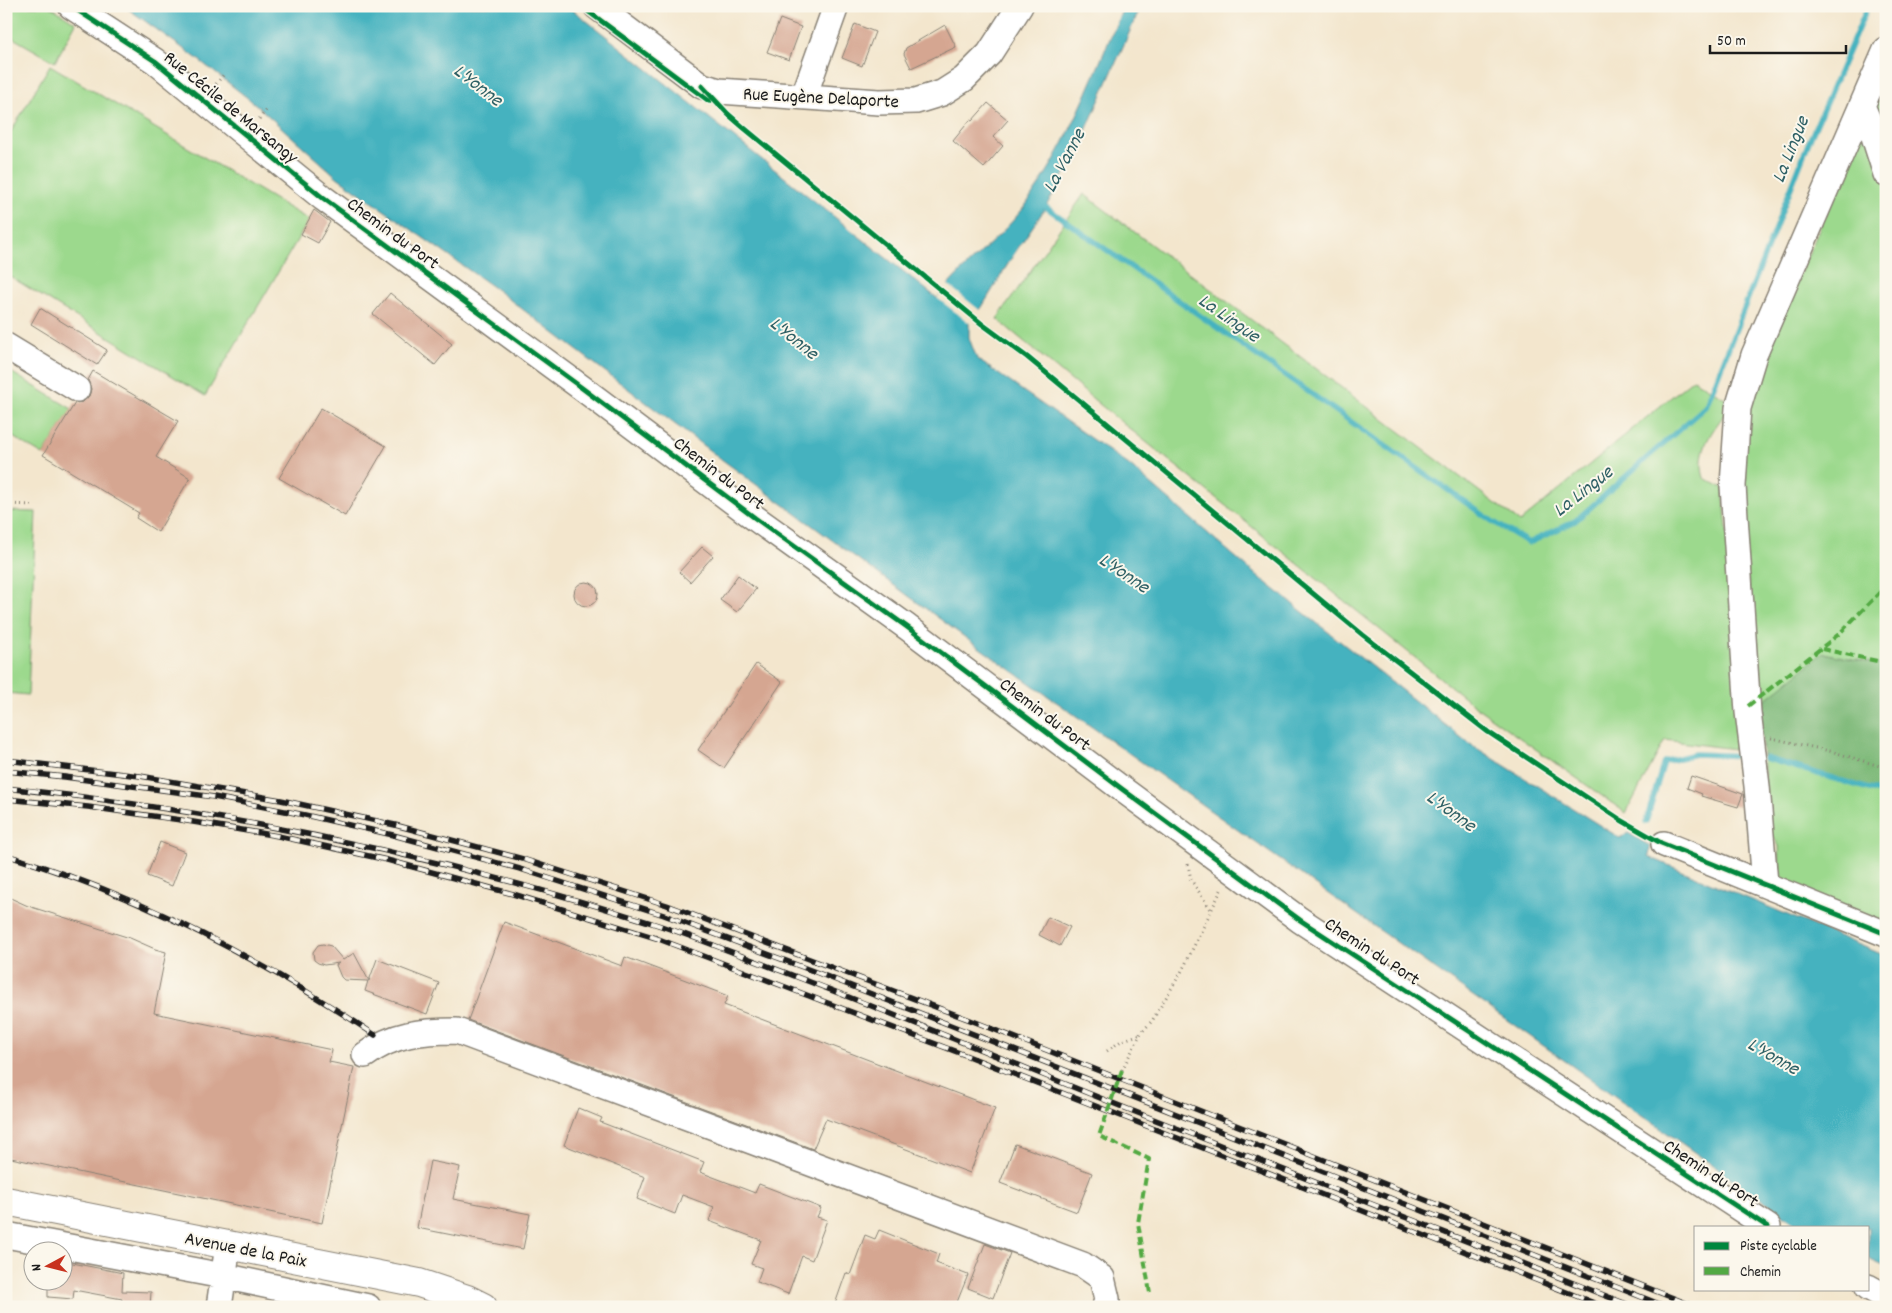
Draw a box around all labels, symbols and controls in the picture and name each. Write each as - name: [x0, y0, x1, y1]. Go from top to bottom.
- scale bar: [1710, 22, 1846, 54]
- text: 50 m: [1717, 31, 1746, 53]
- street label: Rue Cécile de Marsangy: [157, 46, 303, 172]
- water label: L'Yonne: [447, 58, 509, 115]
- street label: Rue Eugène Delaporte: [742, 82, 900, 117]
- water label: La Lingue: [1766, 112, 1818, 188]
- water label: La Vanne: [1037, 124, 1095, 198]
- street label: Chemin du Port: [340, 192, 444, 278]
- water label: La Lingue: [1192, 288, 1266, 352]
- water label: L'Yonne: [763, 311, 824, 368]
- street label: Chemin du Port: [666, 431, 769, 518]
- water label: La Lingue: [1548, 459, 1621, 525]
- water label: L'Yonne: [1092, 547, 1155, 602]
- street label: Chemin du Port: [992, 672, 1095, 759]
- water label: L'Yonne: [1420, 785, 1482, 841]
- street label: Chemin du Port: [1318, 912, 1424, 994]
- water label: L'Yonne: [1741, 1032, 1805, 1084]
- street label: Chemin du Port: [1657, 1134, 1763, 1216]
- street label: Avenue de la Paix: [182, 1226, 309, 1276]
- legend: [1694, 1226, 1870, 1290]
- text: Piste cyclable: [1740, 1236, 1817, 1258]
- north arrow: [22, 1240, 72, 1290]
- text: Chemin: [1740, 1262, 1781, 1284]
- text: N: [27, 1263, 47, 1272]

